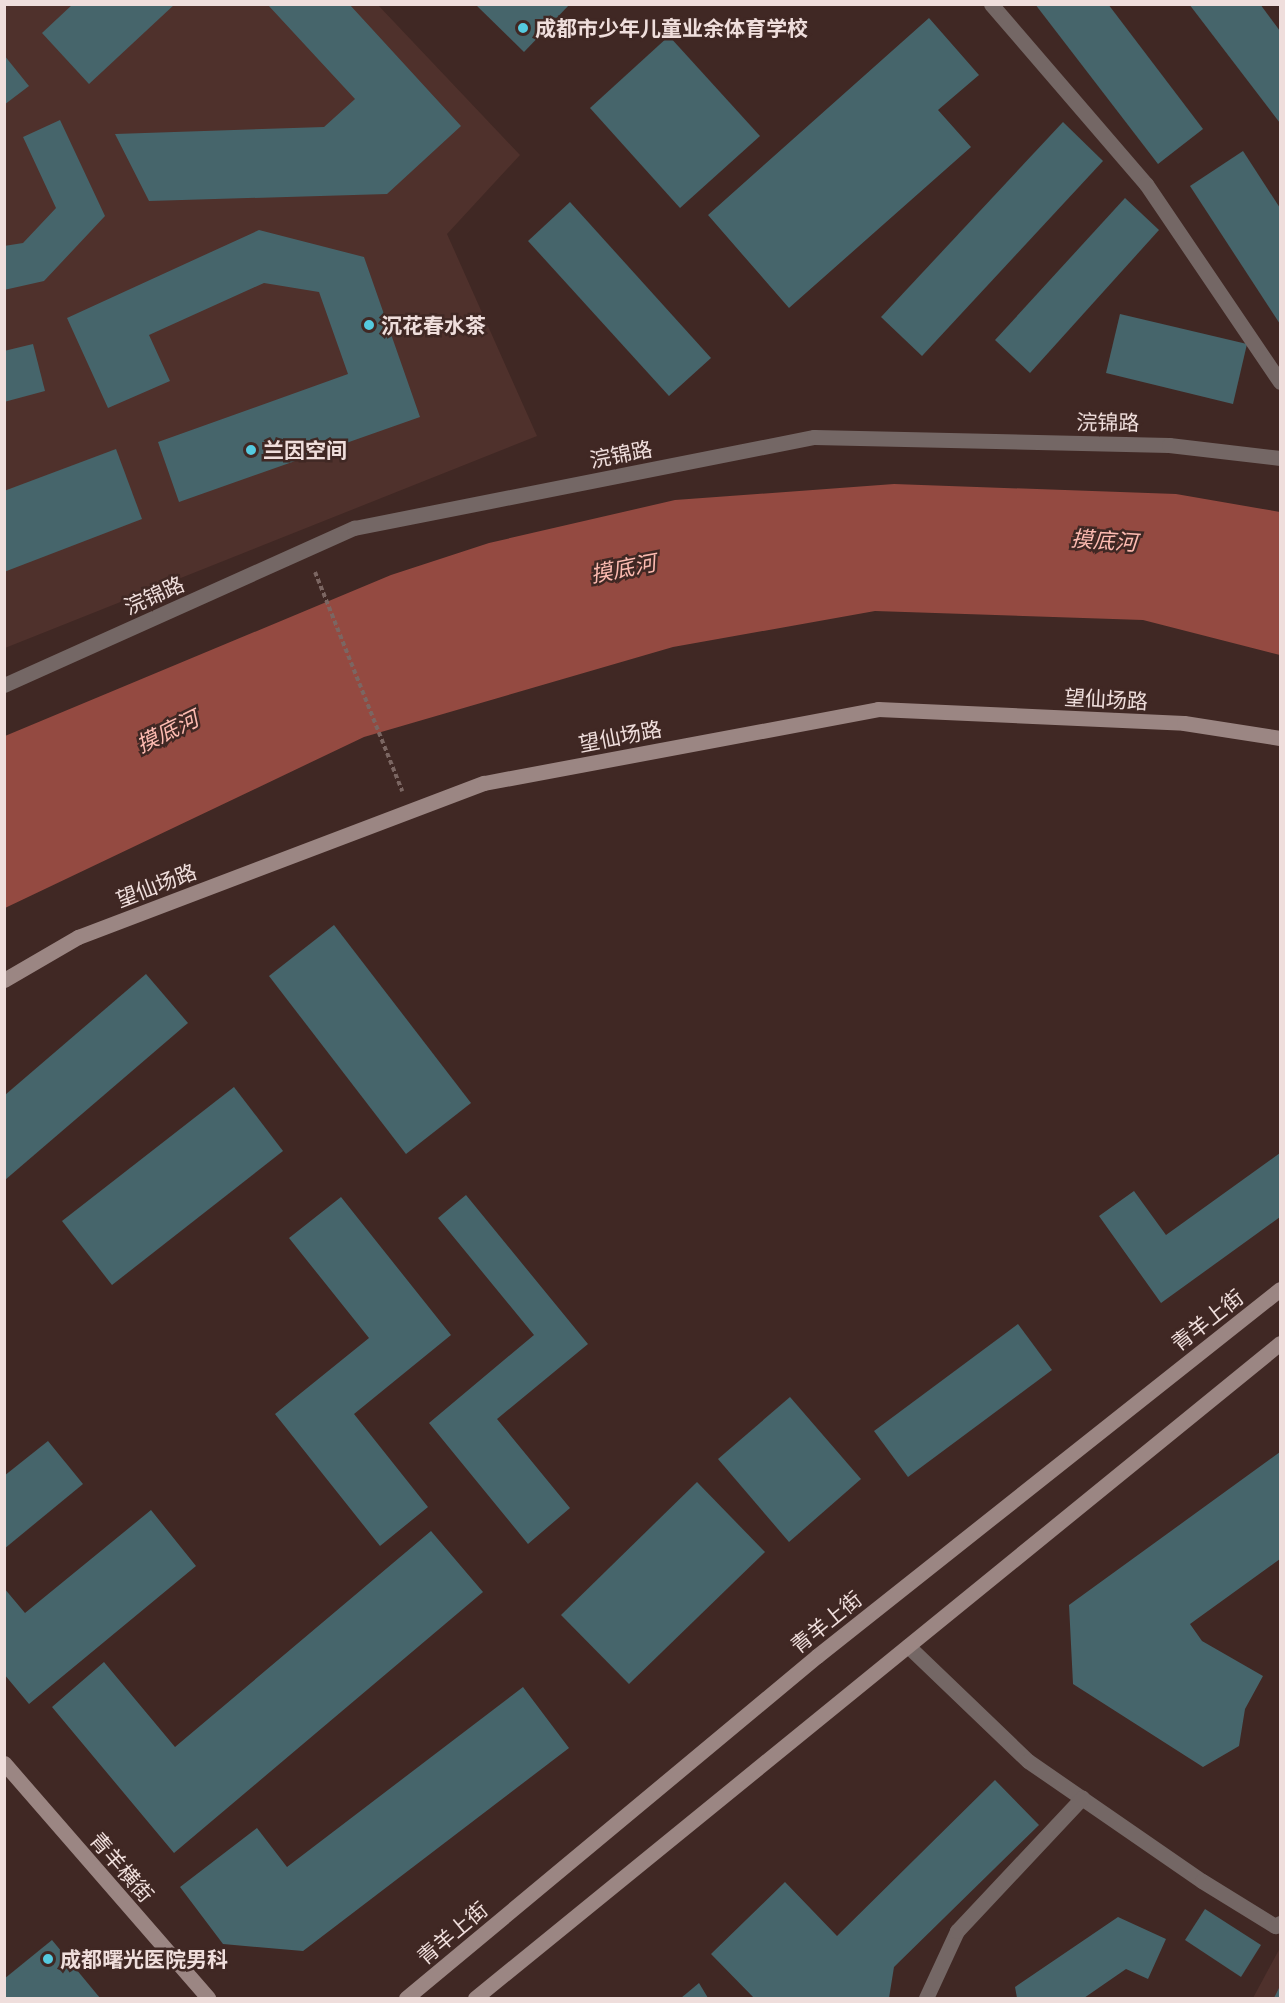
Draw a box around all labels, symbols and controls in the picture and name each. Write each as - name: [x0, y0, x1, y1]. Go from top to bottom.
- place label: 成都市少年儿童业余体育学校: [535, 15, 808, 41]
- marker: 成都市少年儿童业余体育学校: [516, 21, 530, 35]
- place label: 沉花春水茶: [381, 312, 486, 338]
- marker: 沉花春水茶: [362, 318, 376, 332]
- street label: 浣锦路: [1076, 409, 1140, 435]
- street label: 浣锦路: [588, 436, 654, 472]
- place label: 兰因空间: [263, 437, 347, 463]
- marker: 兰因空间: [244, 443, 258, 457]
- water label: 摸底河: [1070, 525, 1138, 555]
- water label: 摸底河: [588, 549, 658, 587]
- street label: 浣锦路: [120, 571, 188, 619]
- street label: 望仙场路: [1063, 684, 1149, 714]
- water label: 摸底河: [132, 705, 202, 757]
- street label: 望仙场路: [576, 716, 664, 756]
- street label: 望仙场路: [112, 858, 200, 912]
- street label: 青羊上街: [1166, 1284, 1248, 1356]
- street label: 青羊上街: [785, 1586, 867, 1658]
- street label: 青羊横街: [85, 1827, 159, 1907]
- street label: 青羊上街: [412, 1896, 492, 1970]
- place label: 成都曙光医院男科: [60, 1946, 228, 1972]
- marker: 成都曙光医院男科: [41, 1952, 55, 1966]

